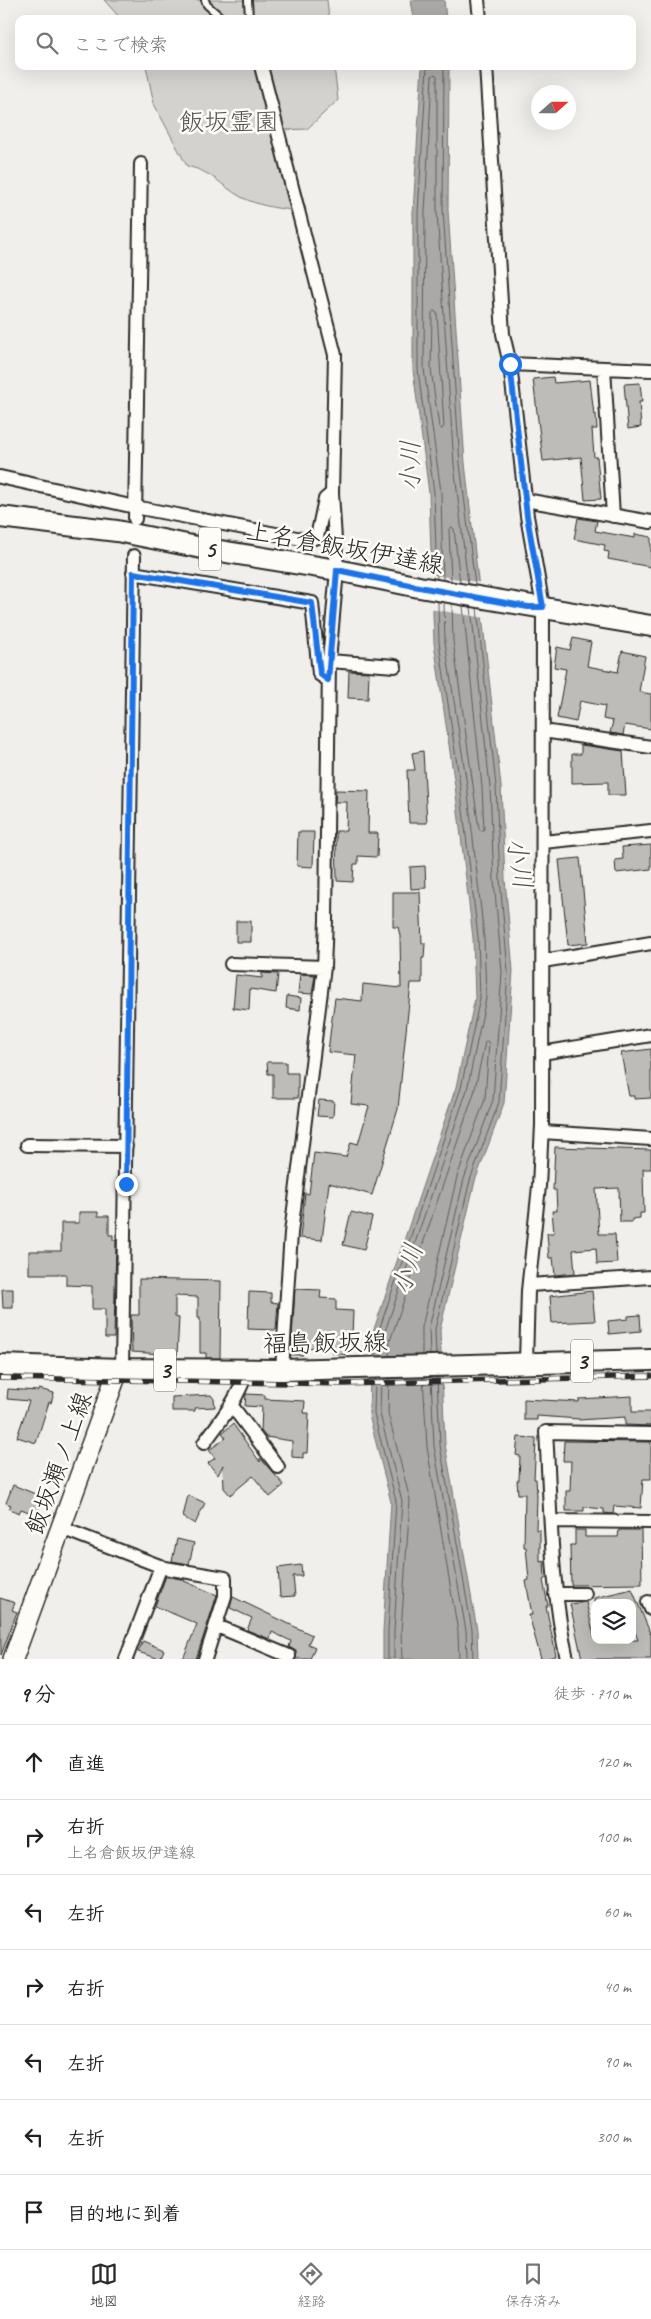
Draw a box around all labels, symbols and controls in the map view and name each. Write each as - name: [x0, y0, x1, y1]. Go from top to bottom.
- search box: [15, 15, 636, 70]
- icon: search: [33, 29, 61, 57]
- text: ここで検索: [73, 33, 168, 57]
- north arrow: [531, 85, 576, 130]
- park label: 飯坂霊園: [179, 106, 279, 138]
- route start: [499, 353, 522, 376]
- water label: 小川: [394, 440, 427, 492]
- street label: 上名倉飯坂伊達線: [244, 515, 446, 581]
- road number: 5: [199, 528, 221, 570]
- water label: 小川: [499, 835, 540, 891]
- route end: [115, 1173, 138, 1196]
- water label: 小川: [384, 1240, 431, 1299]
- street label: 福島飯坂線: [262, 1326, 388, 1360]
- road number: 3: [571, 1340, 593, 1382]
- road number: 3: [154, 1348, 176, 1392]
- street label: 飯坂瀬ノ上線: [18, 1387, 100, 1539]
- map controls: [591, 1599, 636, 1644]
- button: layers: [591, 1599, 636, 1644]
- text: 9 分: [20, 1681, 55, 1707]
- text: 徒歩 · 710 m: [554, 1684, 631, 1704]
- icon: ahead: [20, 1748, 48, 1776]
- text: 直進: [67, 1752, 105, 1776]
- text: 120 m: [597, 1752, 631, 1772]
- text: 右折: [67, 1815, 105, 1839]
- icon: right: [20, 1823, 48, 1851]
- text: 100 m: [597, 1827, 631, 1847]
- text: 上名倉飯坂伊達線: [67, 1843, 195, 1863]
- icon: left: [20, 1898, 48, 1926]
- text: 左折: [67, 1902, 105, 1926]
- text: 60 m: [604, 1902, 631, 1922]
- icon: right: [20, 1973, 48, 2001]
- text: 右折: [67, 1977, 105, 2001]
- text: 40 m: [604, 1977, 631, 1997]
- icon: left: [20, 2048, 48, 2076]
- text: 左折: [67, 2052, 105, 2076]
- text: 90 m: [604, 2052, 631, 2072]
- icon: left: [20, 2123, 48, 2151]
- text: 左折: [67, 2127, 105, 2151]
- text: 300 m: [597, 2127, 631, 2147]
- icon: arrive: [20, 2198, 48, 2226]
- text: 目的地に到着: [67, 2202, 181, 2226]
- tab: 地図: [90, 2260, 118, 2310]
- tab: 経路: [297, 2260, 325, 2310]
- tab: 保存済み: [505, 2260, 561, 2310]

